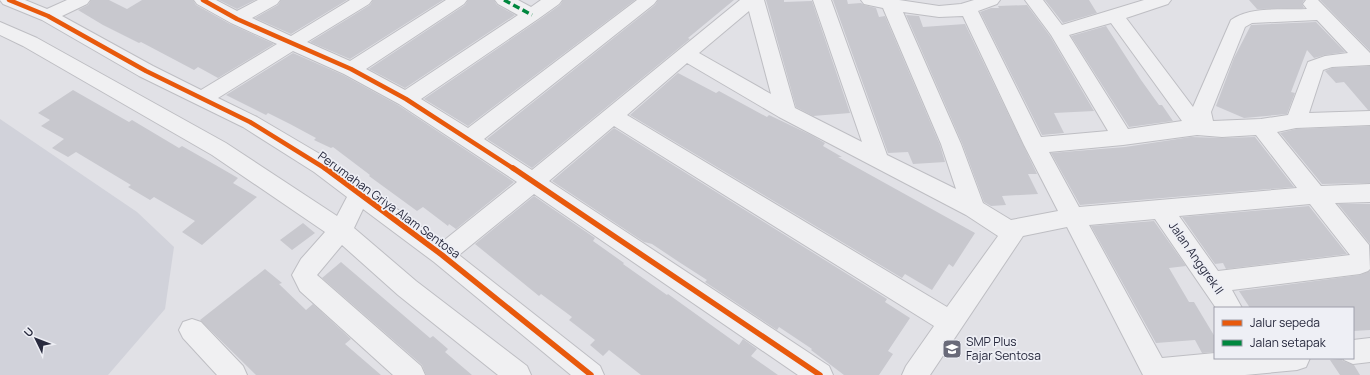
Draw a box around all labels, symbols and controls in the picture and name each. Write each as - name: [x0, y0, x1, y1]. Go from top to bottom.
- street label: Perumahan Griya Alam Sentosa: [315, 147, 464, 262]
- street label: Jalan Anggrek II: [1165, 218, 1228, 298]
- legend: [1214, 307, 1354, 359]
- text: Jalur sepeda: [1250, 314, 1320, 331]
- north arrow: [16, 319, 56, 359]
- text: U: [20, 324, 37, 340]
- place label: SMP Plus Fajar Sentosa: [966, 333, 1041, 364]
- text: Jalan setapak: [1250, 334, 1327, 351]
- school or university icon: SMP Plus Fajar Sentosa: [941, 338, 963, 360]

